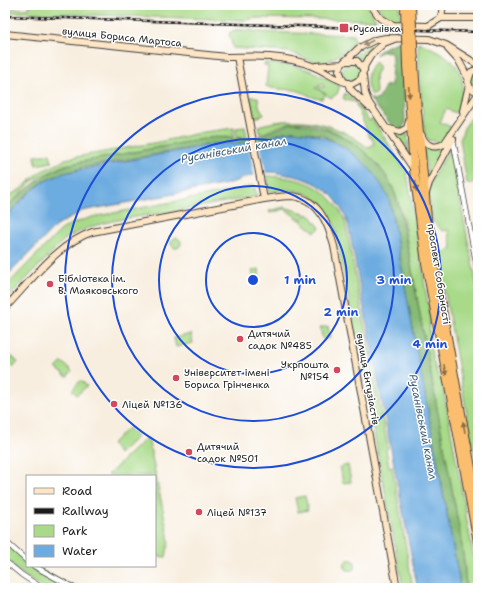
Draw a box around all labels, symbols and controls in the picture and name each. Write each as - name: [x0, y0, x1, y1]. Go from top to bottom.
- marker: Русанівка: [338, 22, 350, 34]
- place label: Русанівка: [353, 22, 402, 35]
- street label: вулиця Бориса Мартоса: [61, 24, 183, 50]
- one-way arrow: [363, 40, 374, 47]
- one-way arrow: [405, 86, 412, 98]
- water label: Русанівський канал: [180, 133, 288, 167]
- one-way arrow: [413, 180, 419, 193]
- street label: проспект Соборності: [425, 223, 453, 325]
- place label: Бібліотека ім. В. Маяковського: [58, 272, 138, 297]
- text: 1 min: [284, 272, 316, 288]
- text: 3 min: [377, 272, 412, 288]
- centre of rings: [246, 273, 260, 287]
- marker: Бібліотека ім. В. Маяковського: [45, 279, 55, 289]
- text: 2 min: [324, 304, 359, 320]
- place label: Дитячий садок №485: [248, 327, 312, 352]
- street label: вулиця Ентузіастів: [354, 332, 382, 426]
- marker: Дитячий садок №485: [235, 334, 245, 344]
- text: 4 min: [413, 336, 448, 352]
- place label: Укрпошта №154: [281, 358, 330, 383]
- one-way arrow: [443, 364, 449, 376]
- marker: Укрпошта №154: [332, 365, 342, 375]
- place label: Університет імені Бориса Грінченка: [184, 366, 270, 391]
- marker: Університет імені Бориса Грінченка: [171, 373, 181, 383]
- water label: Русанівський канал: [405, 373, 441, 481]
- place label: Ліцей №136: [122, 398, 182, 411]
- marker: Ліцей №136: [109, 399, 119, 409]
- one-way arrow: [461, 421, 467, 433]
- place label: Дитячий садок №501: [197, 440, 258, 465]
- marker: Дитячий садок №501: [184, 447, 194, 457]
- legend: [26, 475, 156, 567]
- text: Road: [62, 483, 93, 499]
- text: Railway: [62, 503, 109, 519]
- place label: Ліцей №137: [207, 506, 267, 519]
- marker: Ліцей №137: [194, 507, 204, 517]
- text: Park: [62, 523, 88, 539]
- text: Water: [62, 543, 98, 559]

